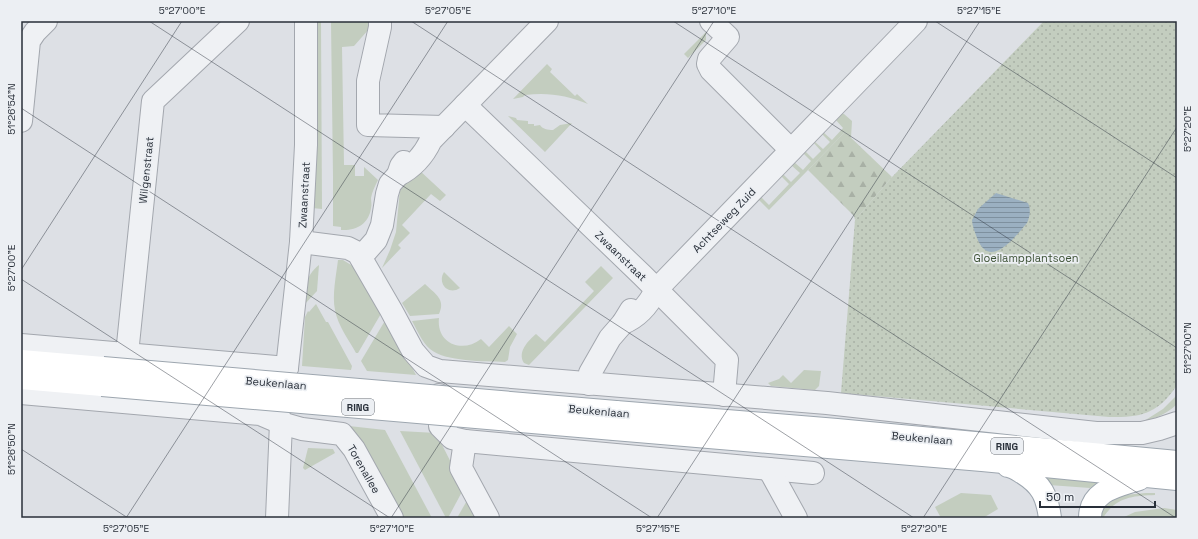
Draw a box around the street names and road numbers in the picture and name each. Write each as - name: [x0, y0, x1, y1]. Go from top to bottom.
- street label: Wilgenstraat: [136, 136, 156, 204]
- street label: Zwaanstraat: [295, 161, 313, 229]
- street label: Achtseweg Zuid: [689, 184, 759, 256]
- street label: Zwaanstraat: [592, 228, 650, 284]
- street label: Beukenlaan: [245, 373, 307, 393]
- road number: RING: [342, 399, 374, 415]
- street label: Beukenlaan: [568, 401, 630, 421]
- street label: Beukenlaan: [891, 428, 953, 448]
- road number: RING: [991, 438, 1023, 454]
- street label: Torenallee: [344, 442, 384, 496]

